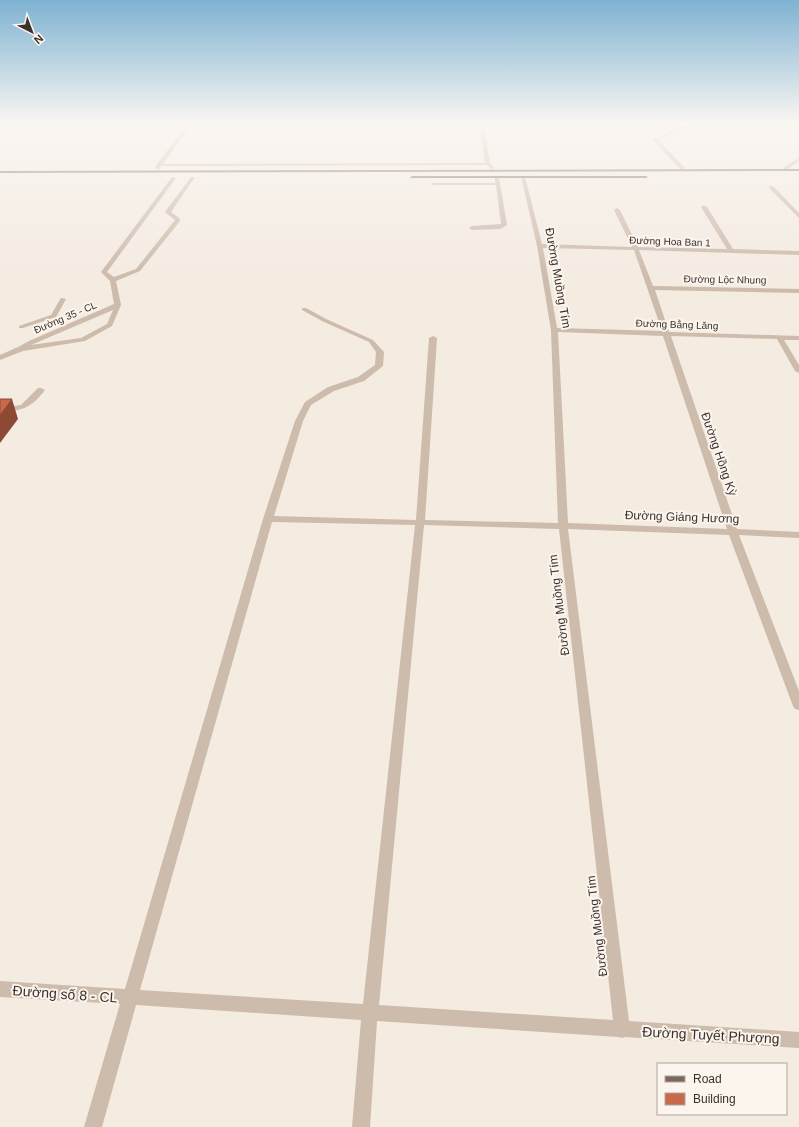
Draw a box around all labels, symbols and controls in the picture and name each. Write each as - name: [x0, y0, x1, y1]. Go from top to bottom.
- north arrow: [12, 12, 52, 52]
- text: N: [32, 32, 46, 47]
- street label: Đường Muồng Tím: [542, 227, 574, 329]
- street label: Đường Hoa Ban 1: [629, 235, 711, 248]
- street label: Đường Lộc Nhung: [684, 273, 766, 286]
- street label: Đường 35 - CL: [32, 299, 99, 336]
- street label: Đường Bằng Lăng: [635, 317, 719, 331]
- street label: Đường Hồng Kỳ: [698, 410, 740, 498]
- street label: Đường Giáng Hương: [625, 508, 739, 526]
- street label: Đường Muồng Tím: [546, 554, 572, 656]
- street label: Đường Muồng Tím: [584, 875, 610, 977]
- street label: Đường số 8 - CL: [12, 982, 118, 1006]
- street label: Đường Tuyết Phượng: [642, 1023, 780, 1047]
- legend: [657, 1063, 787, 1115]
- text: Road: [693, 1072, 722, 1086]
- text: Building: [693, 1092, 736, 1106]

